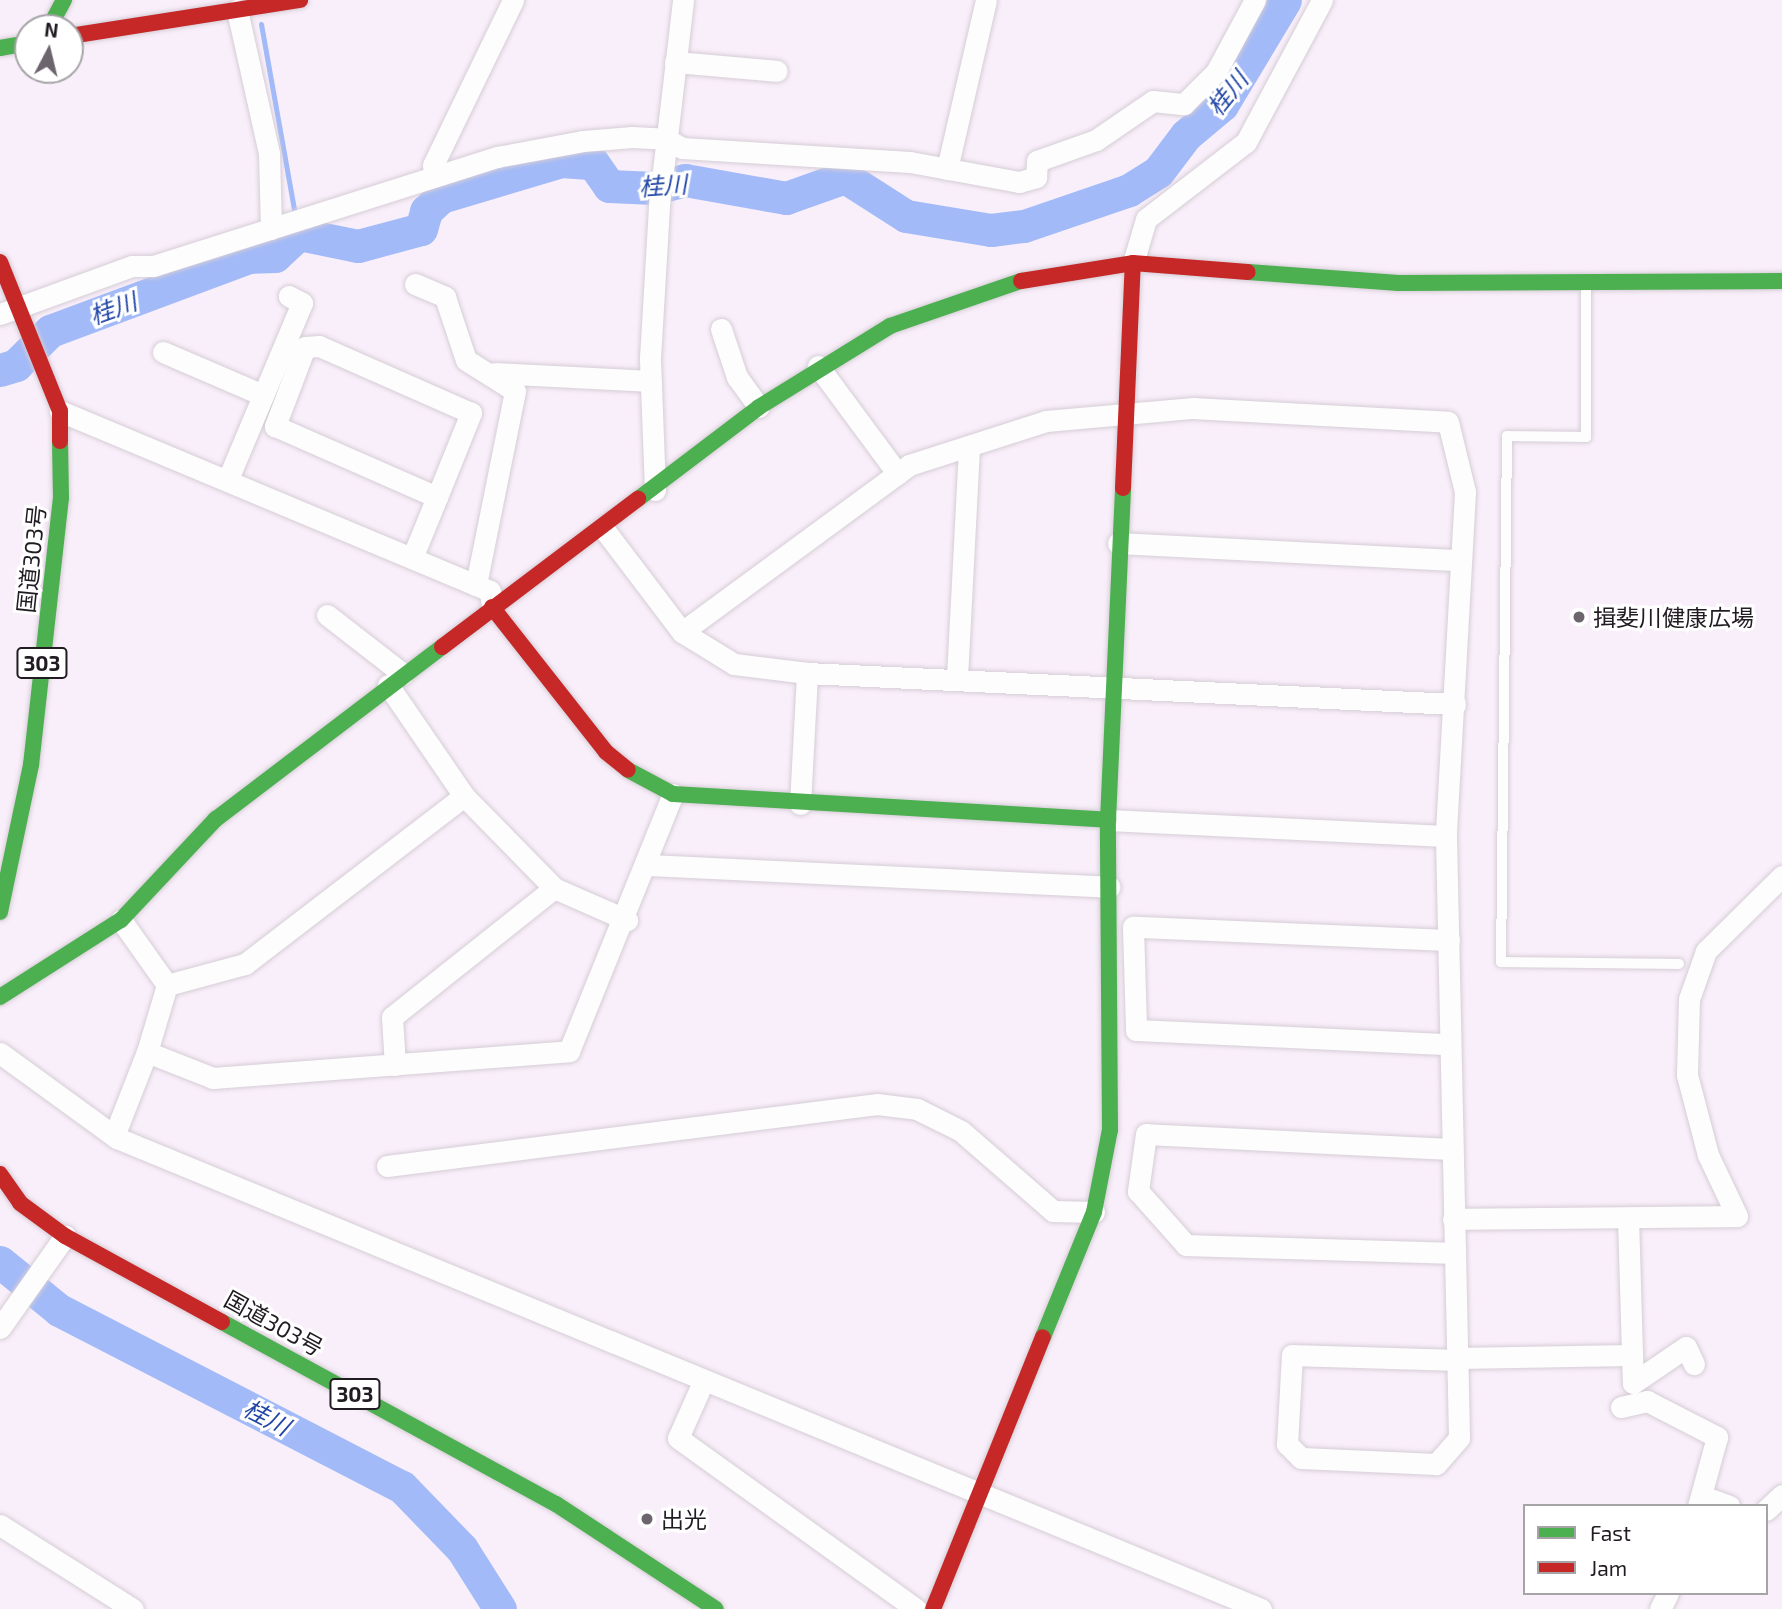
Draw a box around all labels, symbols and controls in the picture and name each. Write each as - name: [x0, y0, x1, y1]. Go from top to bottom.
- north arrow: [14, 14, 84, 84]
- text: N: [43, 17, 60, 42]
- water label: 桂川: [1201, 65, 1253, 121]
- water label: 桂川: [638, 169, 688, 201]
- water label: 桂川: [86, 286, 140, 330]
- street label: 国道303号: [12, 504, 50, 614]
- place label: 揖斐川健康広場: [1593, 603, 1754, 631]
- marker: 揖斐川健康広場: [1571, 609, 1587, 625]
- road number: 303: [16, 646, 68, 680]
- street label: 国道303号: [220, 1285, 328, 1361]
- road number: 303: [329, 1376, 381, 1412]
- water label: 桂川: [239, 1393, 295, 1441]
- legend: [1523, 1504, 1768, 1595]
- place label: 出光: [661, 1505, 707, 1533]
- marker: 出光: [639, 1511, 655, 1527]
- text: Fast: [1590, 1520, 1631, 1545]
- text: Jam: [1590, 1555, 1627, 1580]

